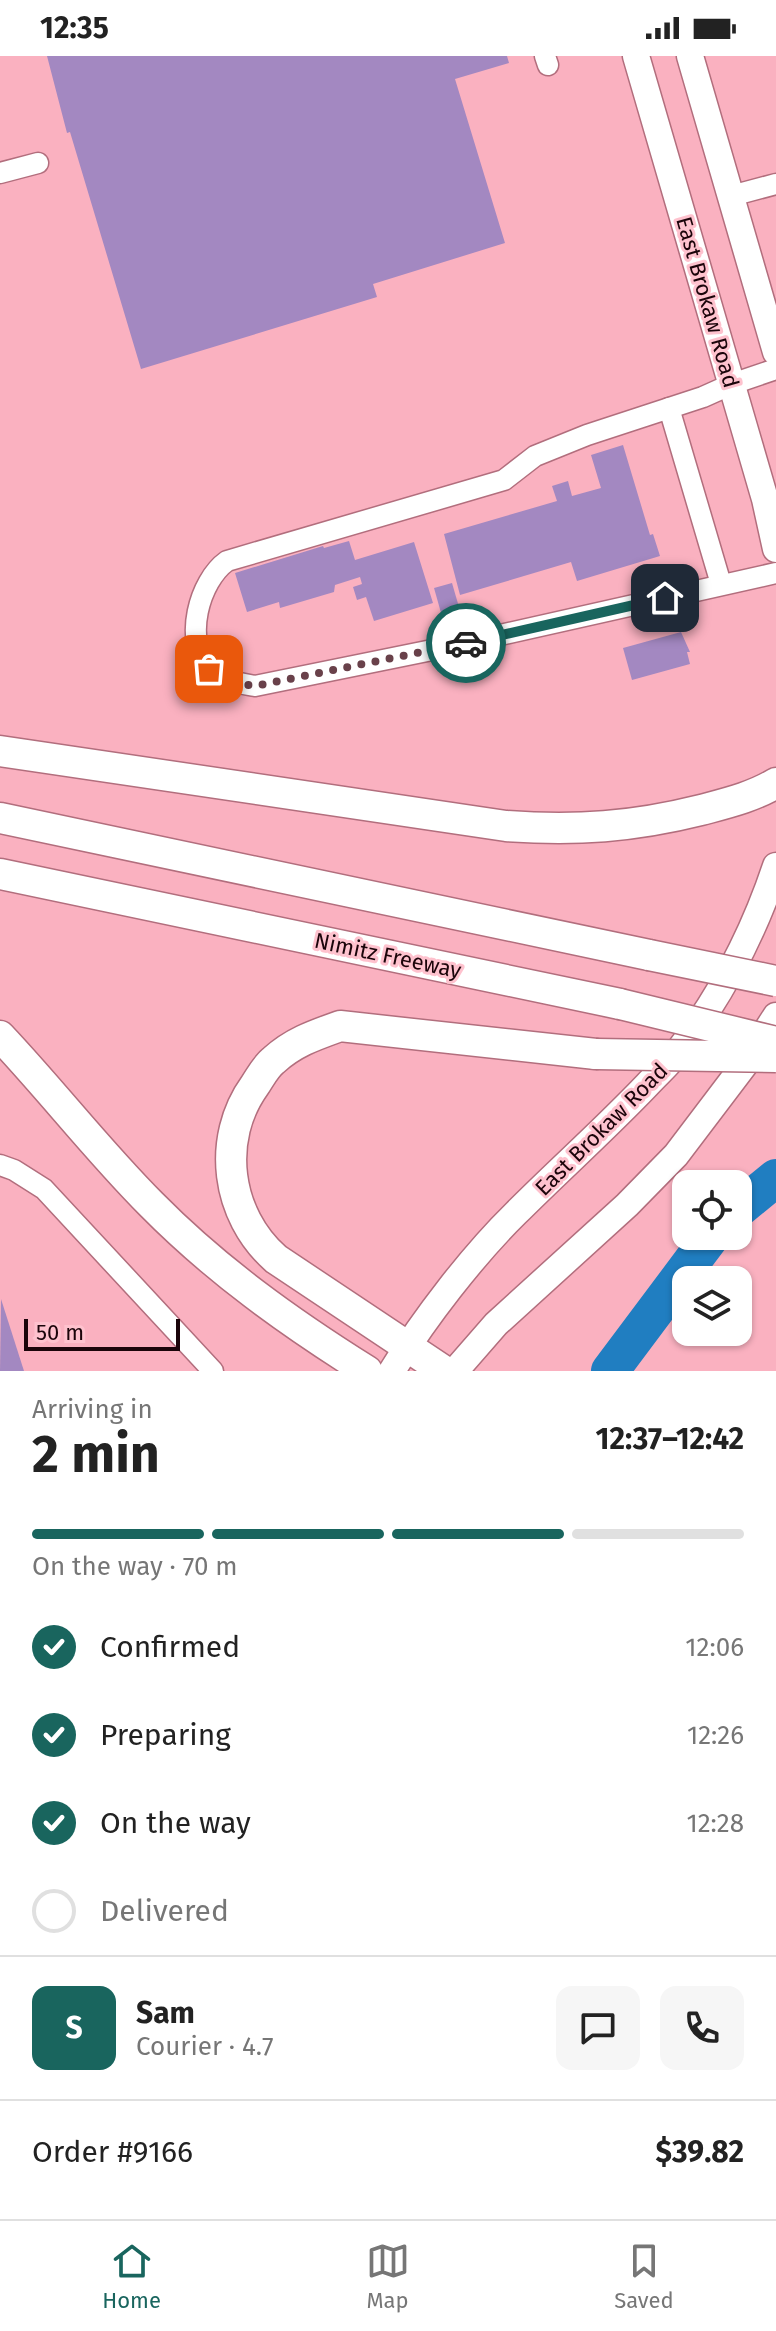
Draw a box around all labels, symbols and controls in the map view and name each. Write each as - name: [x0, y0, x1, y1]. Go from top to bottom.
- text: 12:35: [40, 10, 109, 46]
- street label: East Brokaw Road: [670, 214, 745, 391]
- pin: [631, 564, 699, 632]
- icon: home: [643, 576, 687, 620]
- courier: [426, 603, 506, 683]
- icon: car: [444, 621, 488, 665]
- pin: [175, 635, 243, 703]
- icon: bag: [187, 647, 231, 691]
- street label: Nimitz Freeway: [312, 927, 464, 984]
- street label: East Brokaw Road: [529, 1057, 673, 1201]
- map controls: [672, 1170, 752, 1346]
- button: locate: [672, 1170, 752, 1250]
- button: layers: [672, 1266, 752, 1346]
- scale bar: [24, 1315, 180, 1351]
- text: 50 m: [36, 1319, 84, 1346]
- text: Arriving in: [32, 1394, 153, 1425]
- text: 12:37–12:42: [596, 1421, 744, 1457]
- text: 2 min: [32, 1423, 160, 1486]
- text: On the way · 70 m: [32, 1551, 238, 1582]
- icon: check: [32, 1625, 76, 1669]
- text: Confirmed: [100, 1629, 240, 1665]
- text: 12:06: [685, 1632, 744, 1663]
- icon: check: [32, 1713, 76, 1757]
- text: Preparing: [100, 1717, 231, 1753]
- text: 12:26: [687, 1720, 744, 1751]
- icon: check: [32, 1801, 76, 1845]
- text: On the way: [100, 1805, 251, 1841]
- text: 12:28: [686, 1808, 744, 1839]
- text: Delivered: [100, 1893, 229, 1929]
- button: chat: [556, 1986, 640, 2070]
- button: phone: [660, 1986, 744, 2070]
- text: Sam: [136, 1995, 195, 2031]
- text: S: [65, 2010, 83, 2046]
- text: Courier · 4.7: [136, 2031, 274, 2062]
- text: Order #9166: [32, 2134, 193, 2170]
- text: $39.82: [656, 2134, 744, 2170]
- tab: Home: [102, 2239, 161, 2314]
- tab: Map: [366, 2239, 410, 2314]
- tab: Saved: [614, 2239, 674, 2314]

